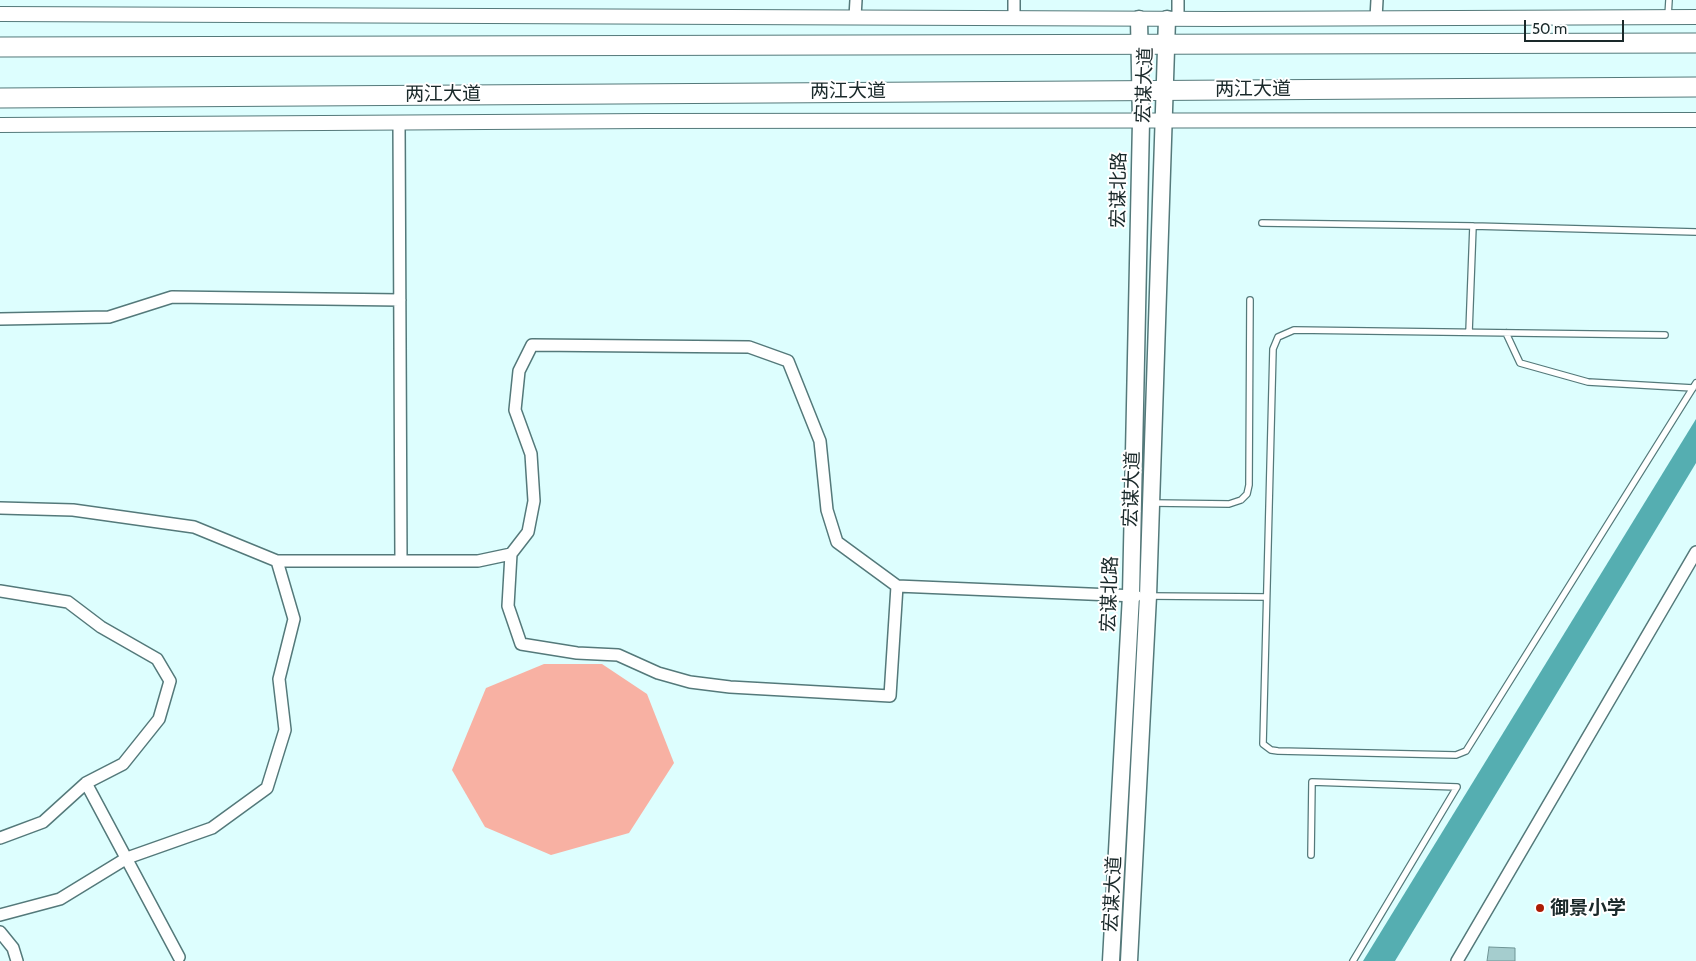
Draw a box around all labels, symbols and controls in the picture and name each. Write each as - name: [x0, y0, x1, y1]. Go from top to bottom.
- scale bar: [1526, 10, 1626, 42]
- text: 50 m: [1532, 20, 1567, 38]
- street label: 宏谋大道: [1132, 47, 1158, 123]
- street label: 两江大道: [1215, 78, 1291, 100]
- street label: 两江大道: [810, 80, 886, 102]
- street label: 两江大道: [405, 83, 481, 105]
- street label: 宏谋北路: [1107, 152, 1131, 228]
- street label: 宏谋大道: [1119, 451, 1145, 527]
- street label: 宏谋北路: [1097, 556, 1123, 632]
- street label: 宏谋大道: [1100, 855, 1126, 933]
- place label: 御景小学: [1550, 897, 1626, 919]
- marker: 御景小学: [1534, 902, 1546, 914]

